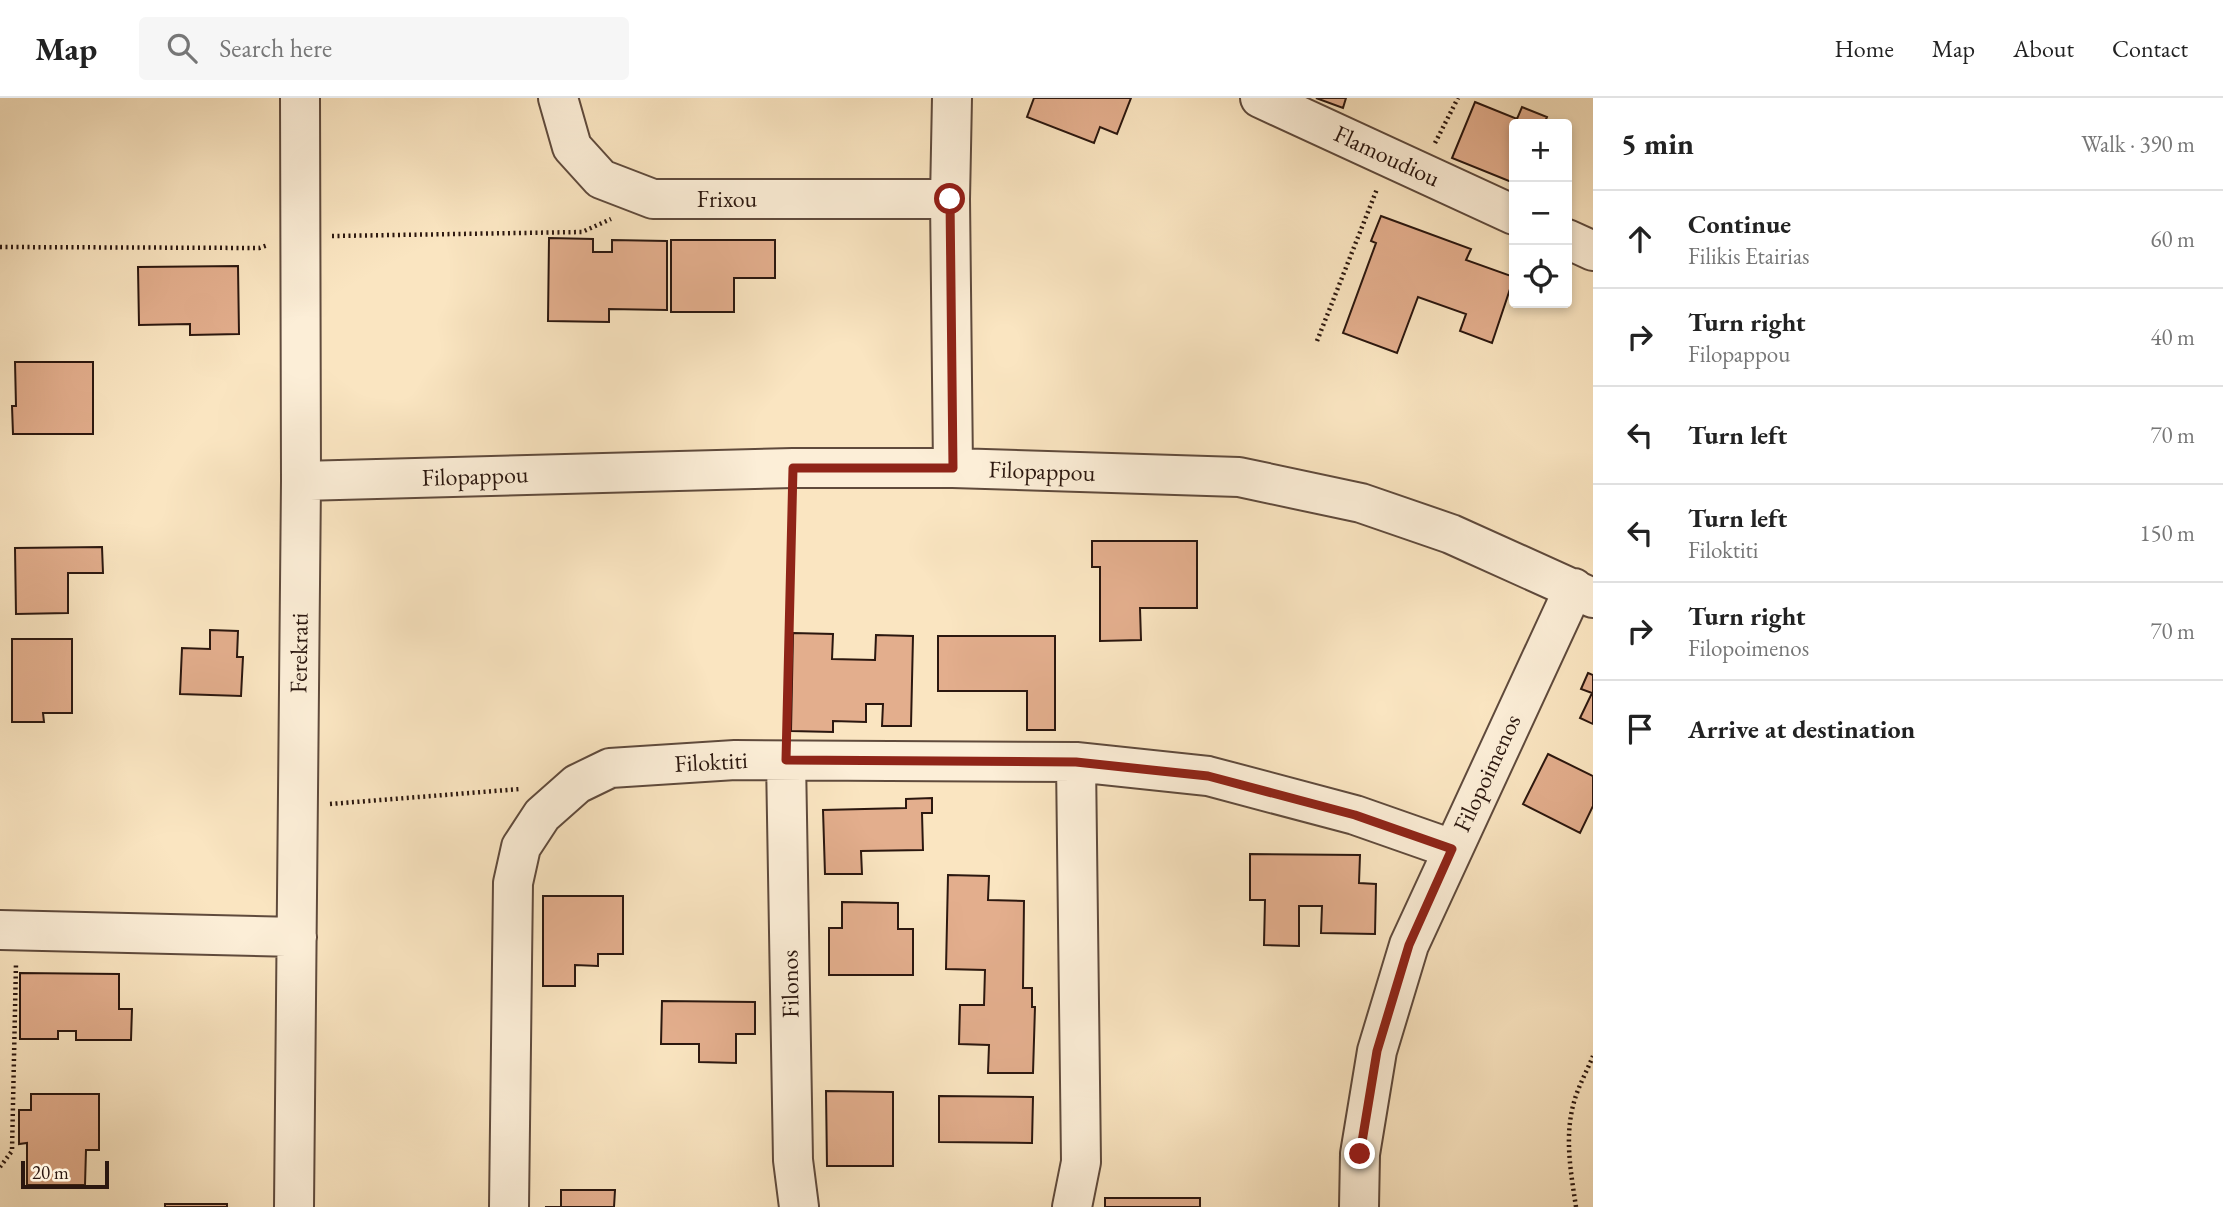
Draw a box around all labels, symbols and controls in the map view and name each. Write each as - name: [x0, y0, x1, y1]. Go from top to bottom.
- search box: [139, 17, 629, 80]
- text: Map: [35, 27, 97, 70]
- icon: search: [163, 29, 201, 67]
- text: Search here: [219, 31, 332, 65]
- text: Home: [1834, 33, 1894, 64]
- text: Map: [1932, 33, 1975, 64]
- text: About: [2013, 33, 2074, 64]
- text: Contact: [2112, 33, 2188, 64]
- street label: Flamoudiou: [1329, 118, 1445, 194]
- map controls: [1509, 119, 1572, 308]
- button: +: [1509, 119, 1572, 182]
- text: 5 min: [1621, 124, 1694, 163]
- text: Walk · 390 m: [2081, 129, 2195, 159]
- button: −: [1509, 182, 1572, 245]
- street label: Frixou: [697, 183, 758, 214]
- route start: [934, 183, 965, 214]
- text: Continue: [1688, 207, 1791, 241]
- icon: ahead: [1621, 220, 1659, 258]
- text: 60 m: [2150, 224, 2195, 254]
- text: Filikis Etairias: [1688, 241, 1810, 271]
- button: locate: [1509, 245, 1572, 308]
- text: Turn right: [1688, 305, 1806, 339]
- icon: right: [1621, 318, 1659, 356]
- text: 40 m: [2150, 322, 2195, 352]
- text: Filopappou: [1688, 339, 1790, 369]
- icon: left: [1621, 416, 1659, 454]
- text: Turn left: [1688, 418, 1787, 452]
- text: 70 m: [2150, 420, 2195, 450]
- street label: Filopappou: [988, 453, 1096, 488]
- street label: Filopappou: [421, 458, 529, 493]
- text: Turn left: [1688, 501, 1787, 535]
- icon: left: [1621, 514, 1659, 552]
- text: 150 m: [2139, 518, 2195, 548]
- text: Filoktiti: [1688, 535, 1758, 565]
- text: Turn right: [1688, 599, 1806, 633]
- street label: Ferekrati: [282, 612, 315, 694]
- icon: right: [1621, 612, 1659, 650]
- text: 70 m: [2150, 616, 2195, 646]
- text: Filopoimenos: [1688, 633, 1809, 663]
- street label: Filopoimenos: [1446, 709, 1527, 837]
- icon: arrive: [1621, 710, 1659, 748]
- text: Arrive at destination: [1688, 712, 1915, 746]
- street label: Filoktiti: [673, 744, 749, 779]
- street label: Filonos: [773, 950, 806, 1018]
- route end: [1344, 1138, 1375, 1169]
- scale bar: [21, 1158, 108, 1190]
- text: 20 m: [32, 1160, 69, 1185]

